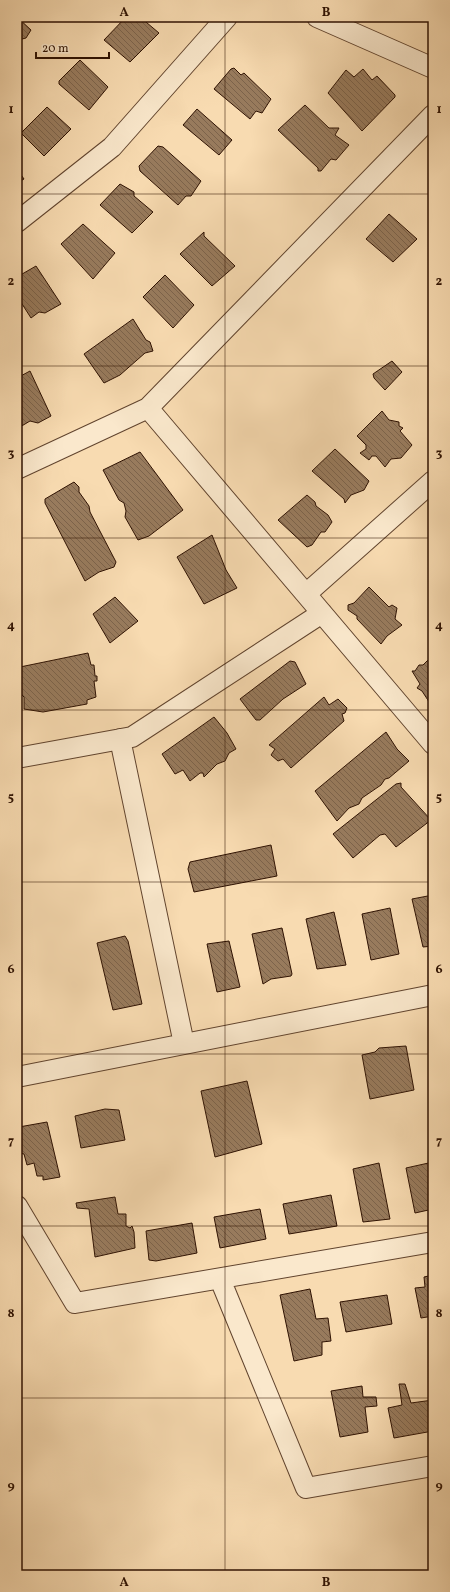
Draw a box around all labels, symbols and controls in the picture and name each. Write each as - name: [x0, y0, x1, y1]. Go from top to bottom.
- text: A: [119, 4, 129, 22]
- text: B: [322, 4, 331, 22]
- scale bar: [36, 34, 109, 60]
- text: 20 m: [42, 41, 69, 57]
- text: 1: [8, 101, 14, 119]
- text: 1: [436, 101, 442, 119]
- text: 2: [8, 273, 15, 291]
- text: 2: [436, 273, 443, 291]
- text: 3: [8, 445, 15, 463]
- text: 3: [436, 445, 443, 463]
- text: 4: [7, 617, 15, 635]
- text: 4: [435, 617, 443, 635]
- text: 5: [8, 789, 14, 807]
- text: 5: [436, 789, 442, 807]
- text: 6: [7, 961, 15, 979]
- text: 6: [435, 961, 443, 979]
- text: 7: [8, 1133, 14, 1151]
- text: 7: [436, 1133, 442, 1151]
- text: 8: [7, 1305, 15, 1323]
- text: 8: [435, 1305, 443, 1323]
- text: 9: [7, 1477, 15, 1495]
- text: 9: [435, 1477, 443, 1495]
- text: A: [119, 1574, 129, 1592]
- text: B: [322, 1574, 331, 1592]

